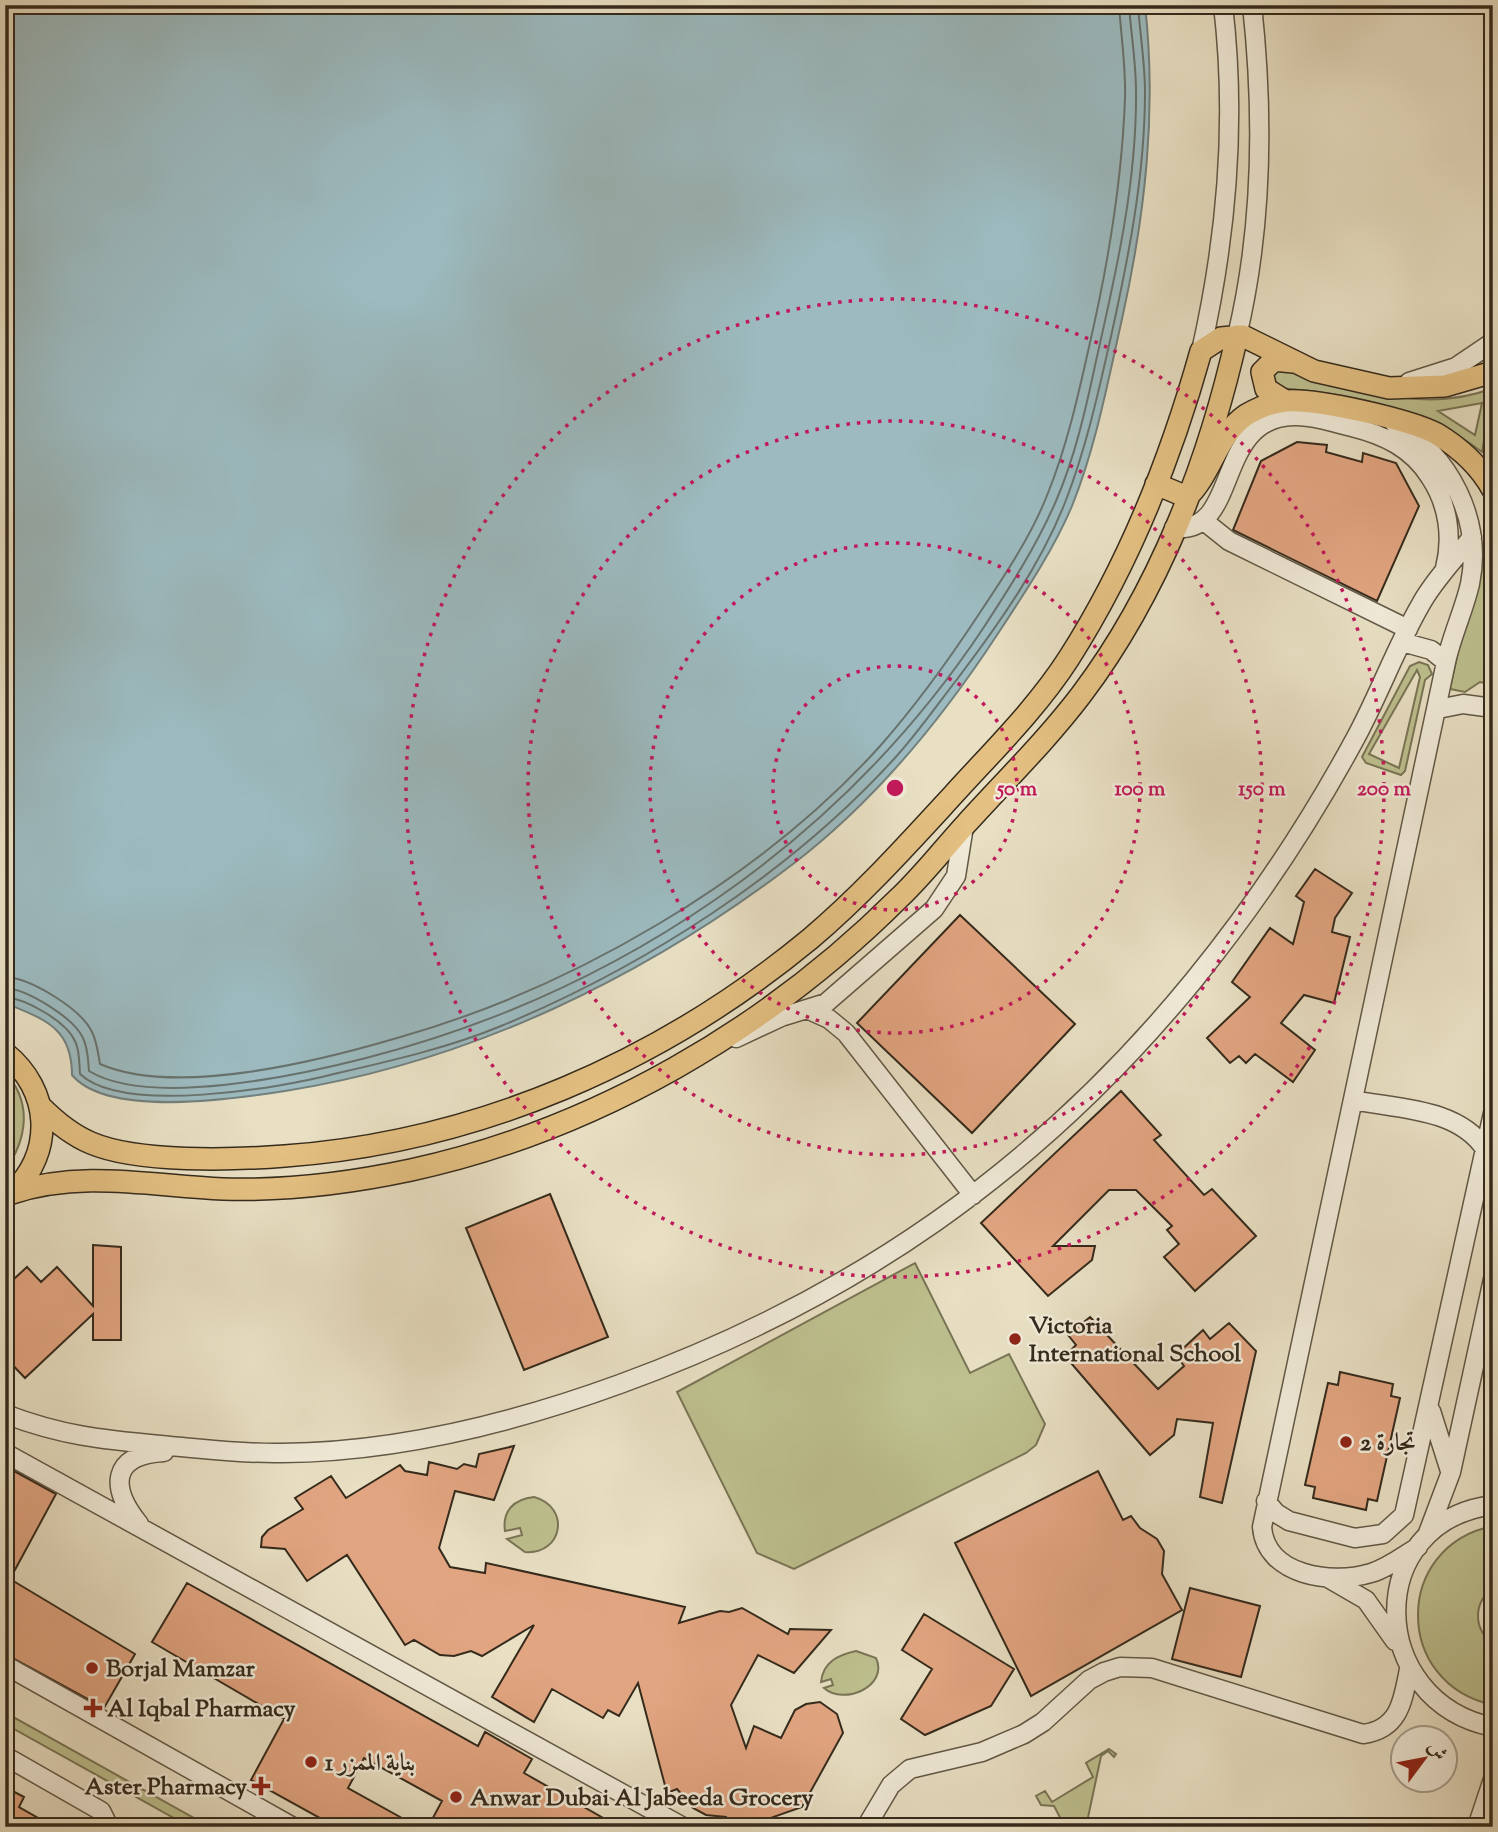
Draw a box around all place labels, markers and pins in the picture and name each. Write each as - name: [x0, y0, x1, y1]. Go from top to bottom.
- centre of rings: [883, 776, 907, 800]
- place label: Victoria International School: [1029, 1310, 1241, 1372]
- marker: Victoria International School: [1007, 1331, 1023, 1347]
- place label: تجارة 2: [1360, 1427, 1416, 1461]
- marker: تجارة 2: [1338, 1434, 1354, 1450]
- place label: Borjal Mamzar: [106, 1653, 256, 1687]
- marker: Borjal Mamzar: [84, 1660, 100, 1676]
- place label: Al Iqbal Pharmacy: [107, 1693, 295, 1727]
- marker: Al Iqbal Pharmacy: [85, 1700, 101, 1716]
- place label: بناية الممزر 1: [325, 1747, 415, 1781]
- marker: بناية الممزر 1: [303, 1754, 319, 1770]
- place label: Aster Pharmacy: [85, 1771, 247, 1805]
- marker: Aster Pharmacy: [253, 1778, 269, 1794]
- place label: Anwar Dubai Al Jabeeda Grocery: [470, 1782, 814, 1816]
- marker: Anwar Dubai Al Jabeeda Grocery: [448, 1789, 464, 1805]

